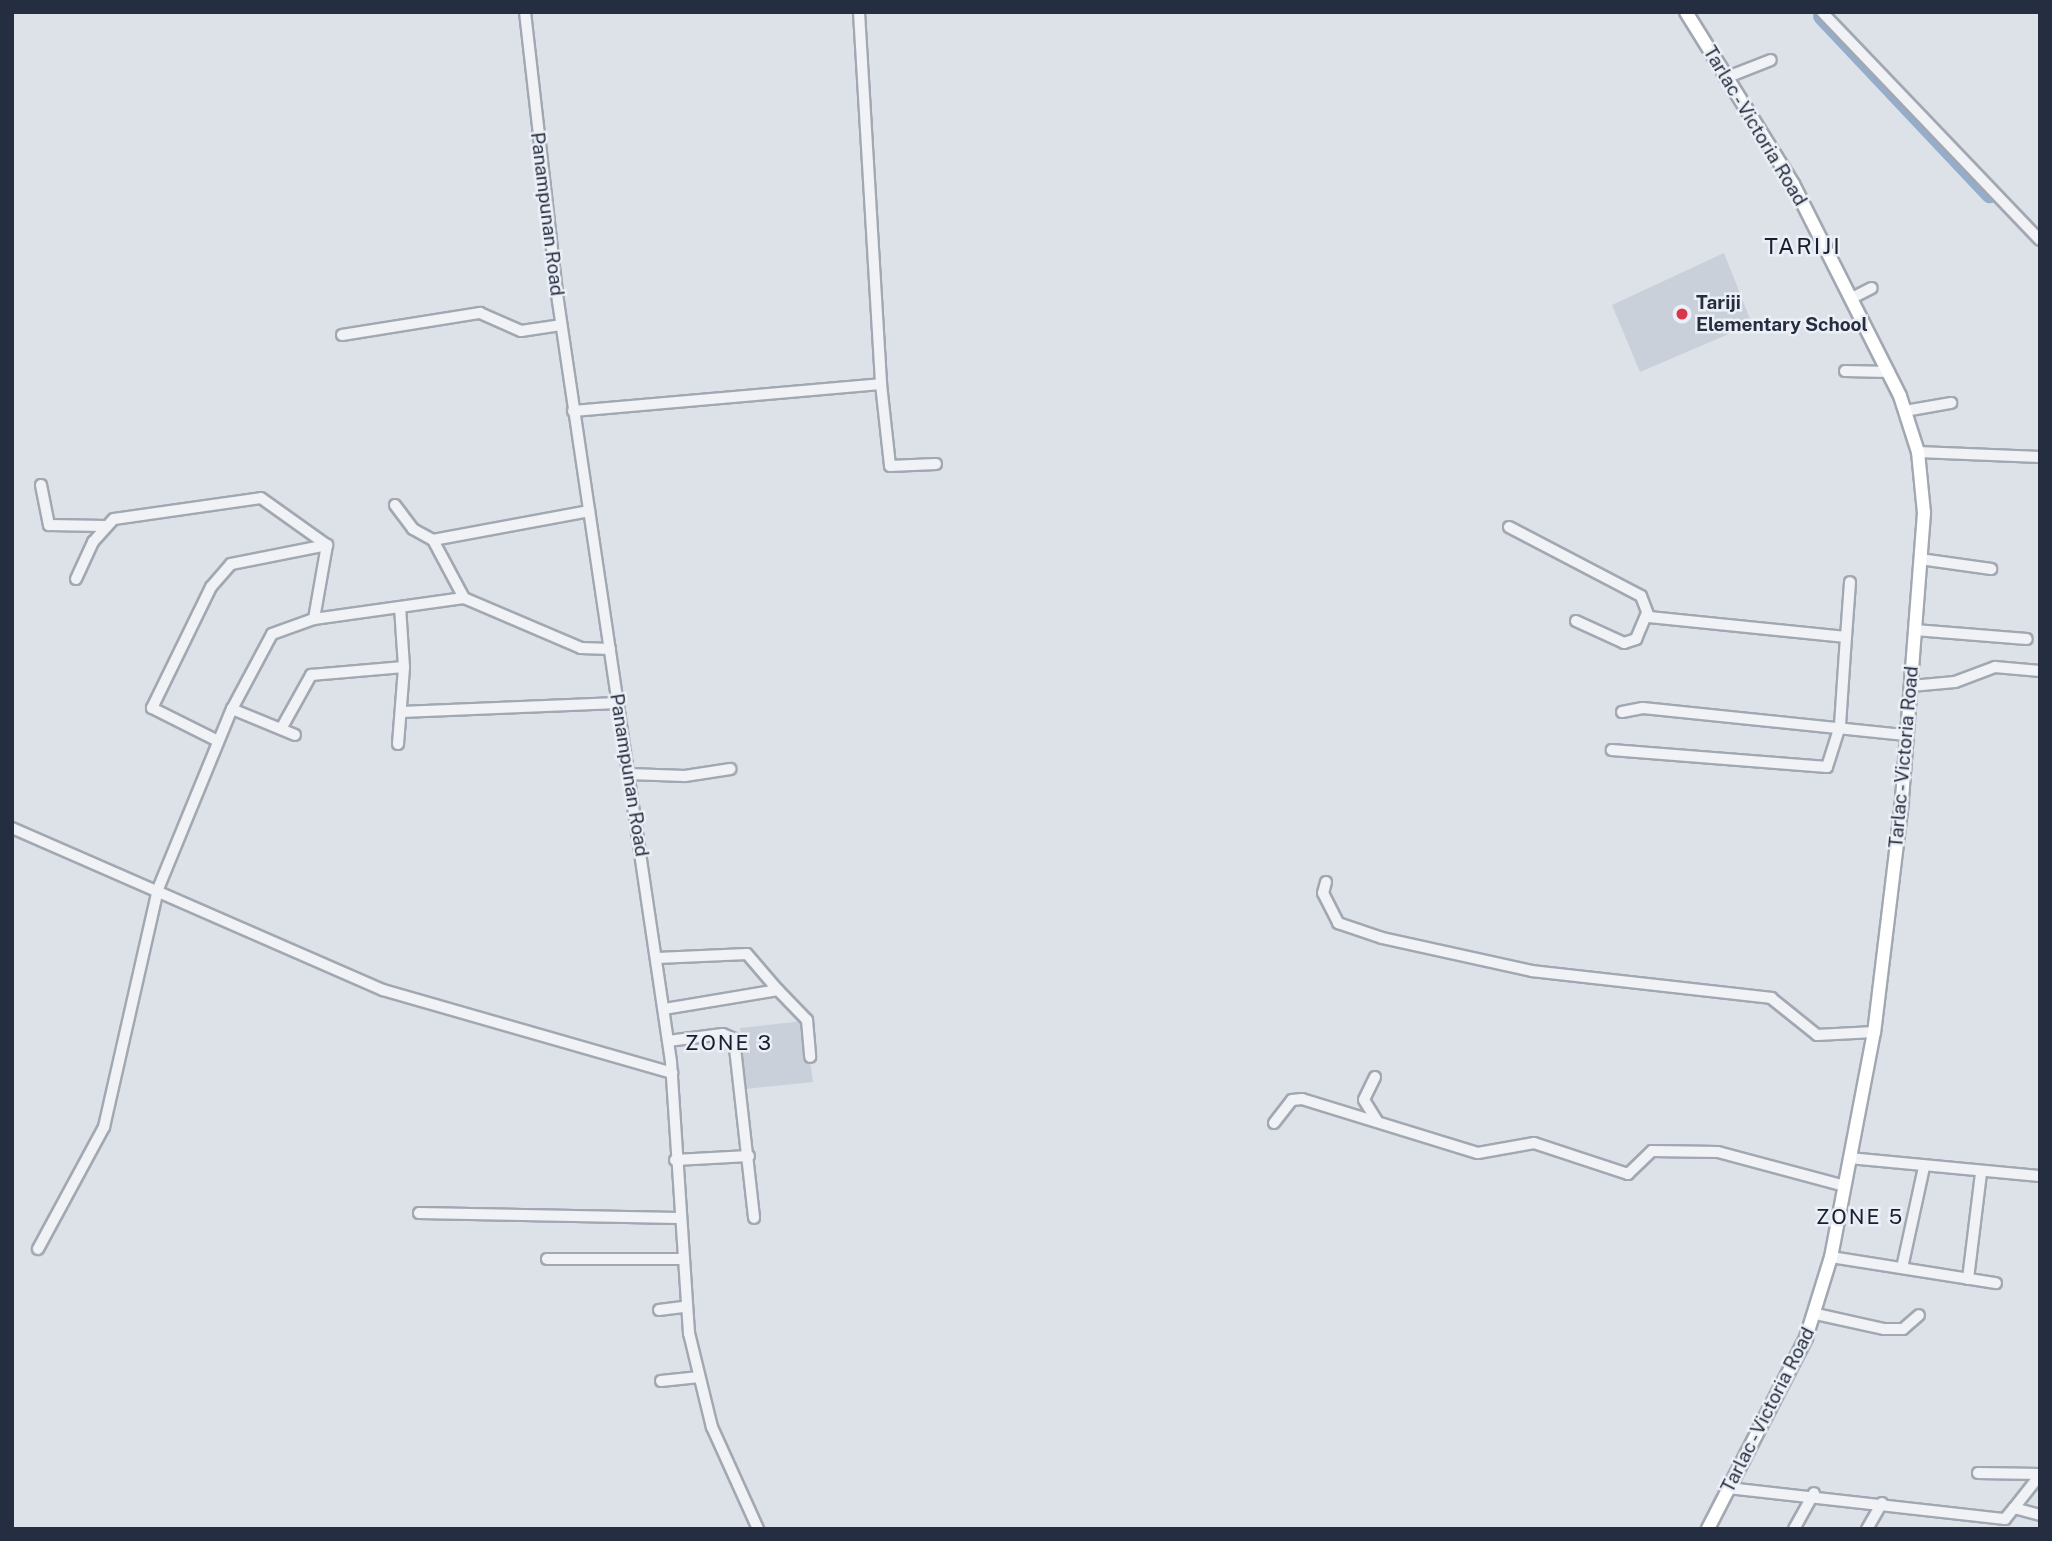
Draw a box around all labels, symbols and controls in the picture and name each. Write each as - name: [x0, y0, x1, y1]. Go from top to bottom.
- street label: Tarlac - Victoria Road: [1697, 39, 1813, 213]
- street label: Panampunan Road: [526, 131, 568, 297]
- district label: TARIJI: [1765, 232, 1841, 260]
- place label: Tariji Elementary School: [1696, 292, 1868, 336]
- marker: Tariji Elementary School: [1674, 306, 1690, 322]
- street label: Tarlac - Victoria Road: [1884, 662, 1924, 852]
- street label: Panampunan Road: [605, 692, 653, 858]
- district label: ZONE 3: [686, 1030, 772, 1056]
- district label: ZONE 5: [1817, 1204, 1903, 1230]
- street label: Tarlac - Victoria Road: [1715, 1321, 1821, 1499]

